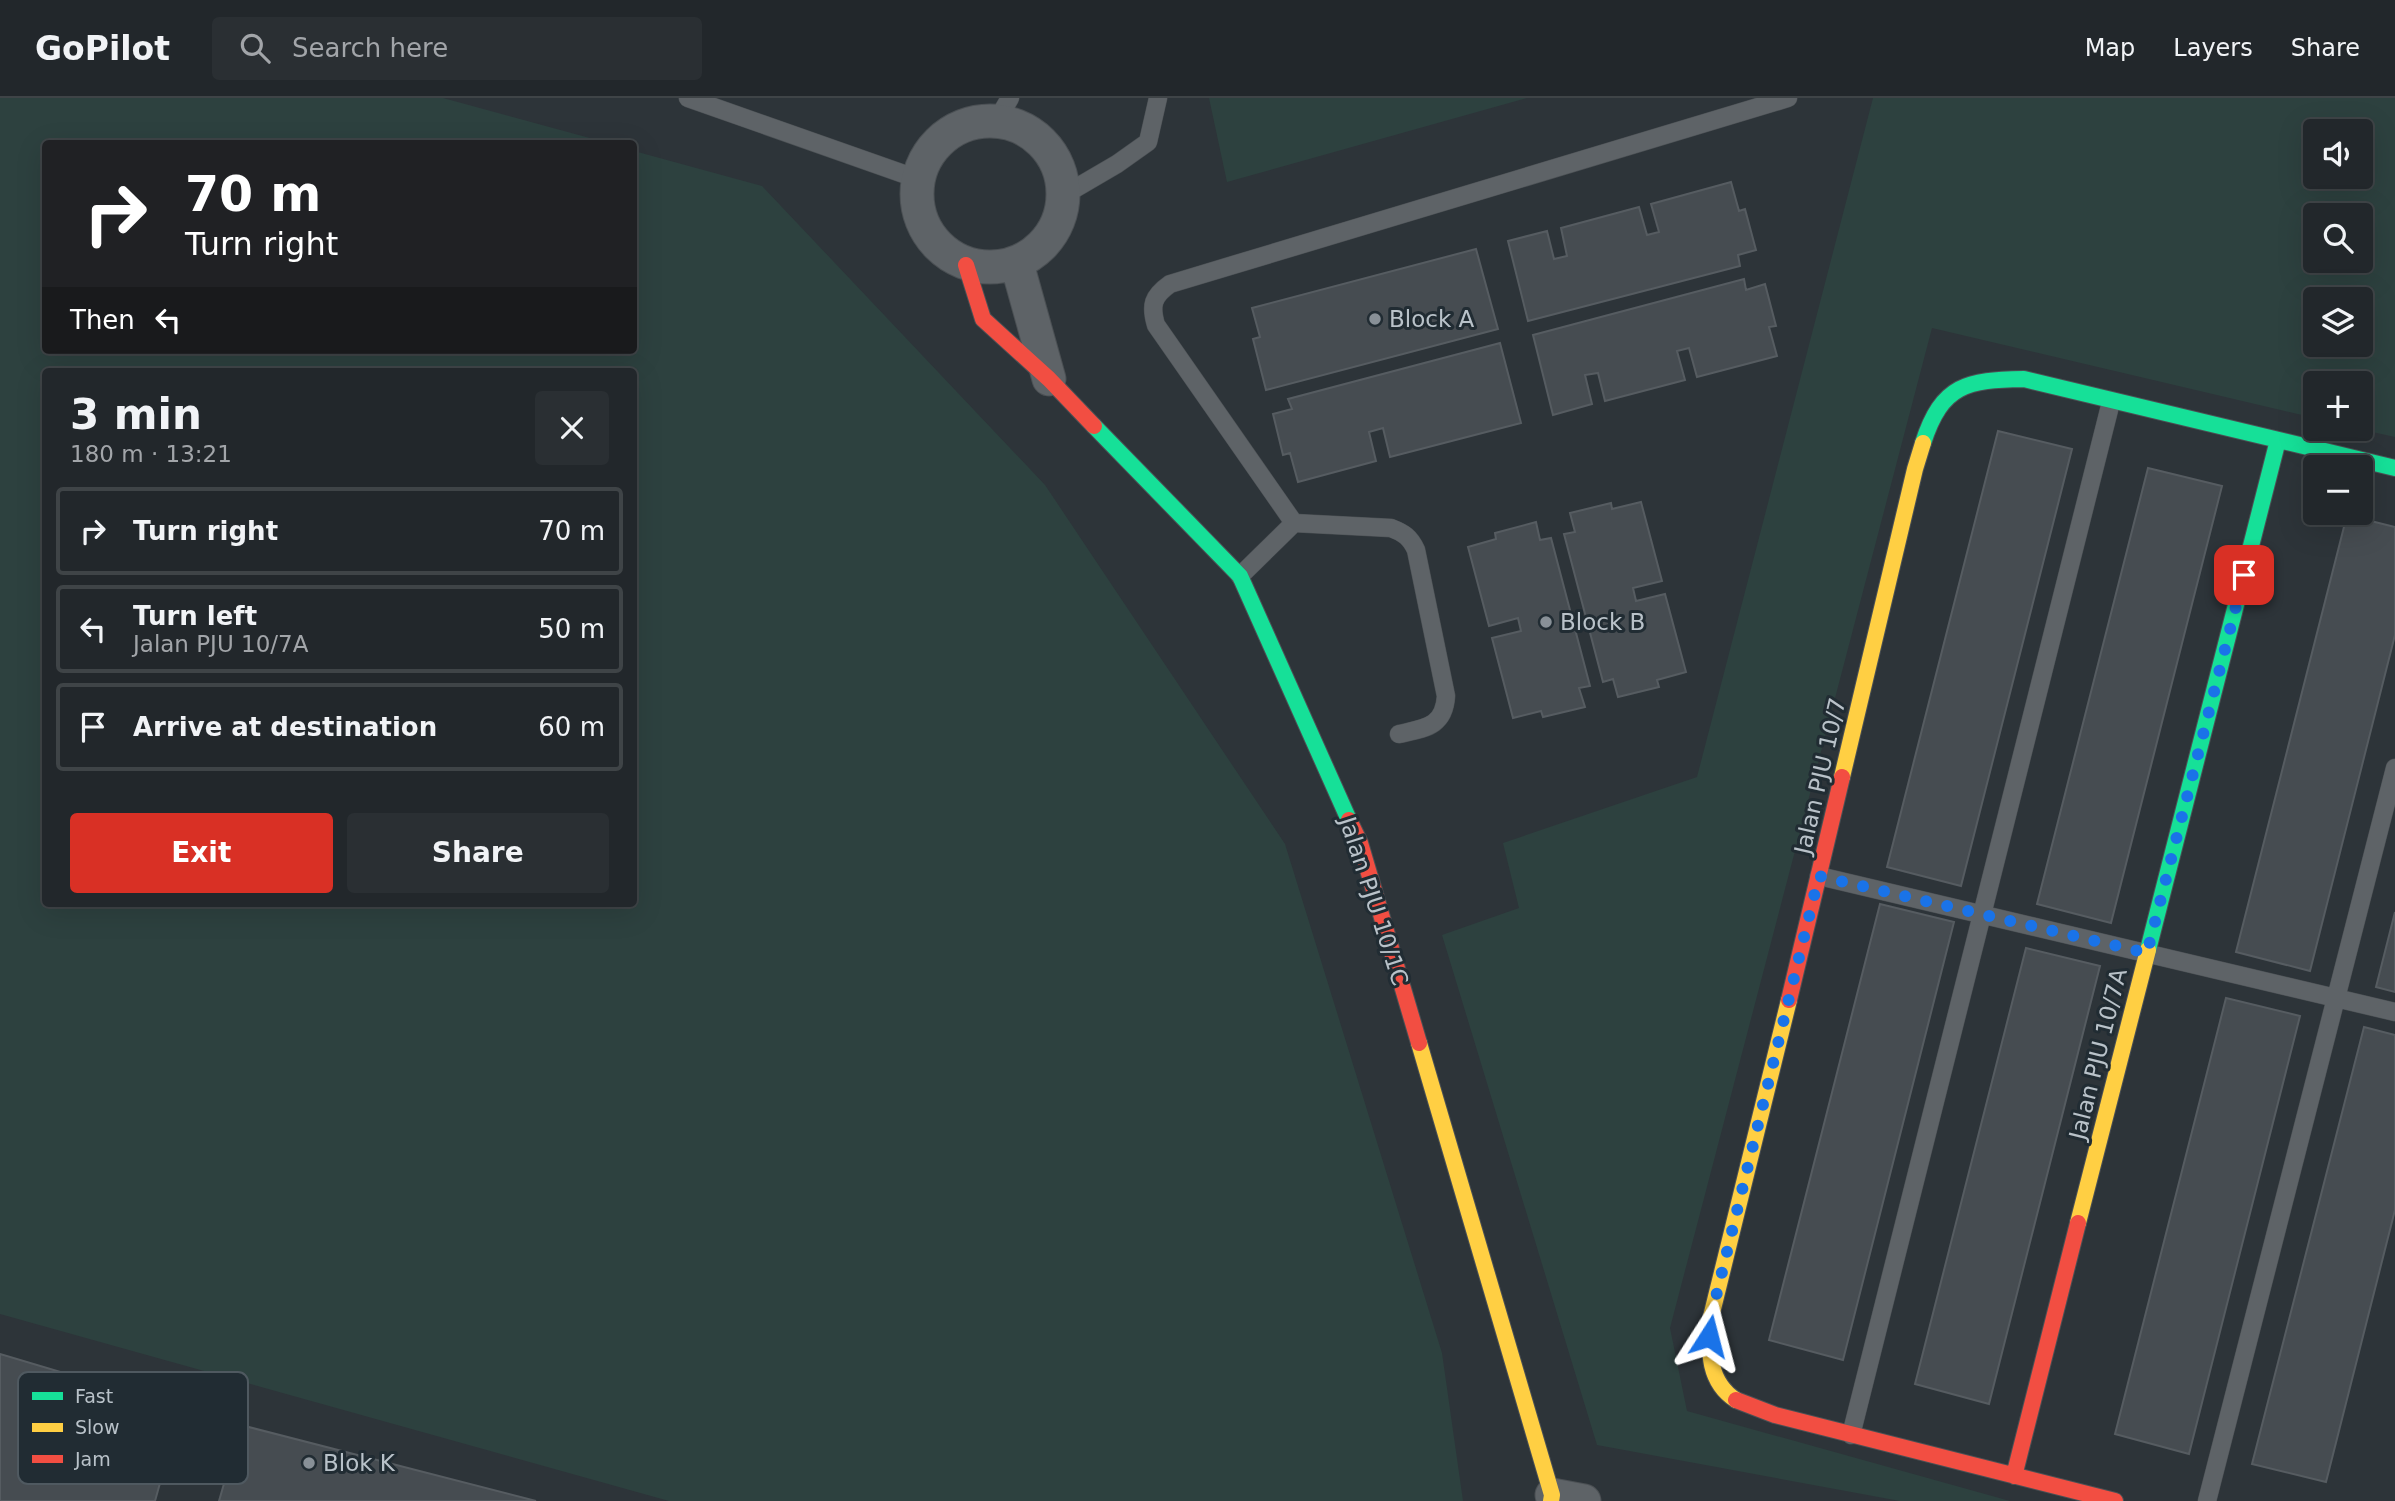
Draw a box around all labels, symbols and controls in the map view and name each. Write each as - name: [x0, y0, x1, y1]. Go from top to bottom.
- search box: [212, 17, 702, 80]
- text: GoPilot: [35, 29, 170, 68]
- icon: search: [236, 29, 274, 67]
- text: Search here: [292, 33, 448, 63]
- text: Map: [2085, 34, 2135, 62]
- text: Layers: [2173, 34, 2253, 62]
- text: Share: [2291, 34, 2360, 62]
- map controls: [2303, 119, 2373, 525]
- button: sound: [2303, 119, 2373, 189]
- text: 70 m: [185, 166, 321, 223]
- icon: right: [70, 168, 161, 259]
- button: search: [2303, 203, 2373, 273]
- text: Turn right: [185, 225, 338, 263]
- button: layers: [2303, 287, 2373, 357]
- icon: left: [149, 301, 187, 339]
- text: Then: [70, 305, 135, 335]
- place label: Block A: [1389, 306, 1475, 332]
- marker: Block A: [1367, 311, 1383, 327]
- button: +: [2303, 371, 2373, 441]
- text: 3 min: [70, 390, 202, 439]
- button: close: [535, 391, 609, 465]
- text: 180 m · 13:21: [70, 441, 232, 467]
- button: −: [2303, 455, 2373, 525]
- icon: right: [74, 512, 112, 550]
- text: Turn right: [133, 516, 278, 546]
- text: 70 m: [538, 516, 605, 546]
- pin: [2214, 545, 2274, 605]
- icon: arrive: [2225, 556, 2263, 594]
- text: Turn left: [133, 601, 257, 631]
- place label: Block B: [1560, 609, 1645, 635]
- icon: left: [74, 610, 112, 648]
- text: 50 m: [538, 614, 605, 644]
- marker: Block B: [1538, 614, 1554, 630]
- text: Jalan PJU 10/7A: [133, 631, 308, 657]
- street label: Jalan PJU 10/7: [1789, 695, 1851, 859]
- icon: arrive: [74, 708, 112, 746]
- text: Arrive at destination: [133, 712, 437, 742]
- text: 60 m: [538, 712, 605, 742]
- street label: Jalan PJU 10/1C: [1334, 811, 1414, 989]
- button: Exit: [70, 813, 333, 893]
- button: Share: [347, 813, 609, 893]
- street label: Jalan PJU 10/7A: [2064, 965, 2132, 1144]
- position arrow: [1672, 1299, 1746, 1373]
- legend: [18, 1372, 248, 1484]
- text: Fast: [75, 1385, 113, 1407]
- text: Slow: [75, 1416, 120, 1438]
- text: Jam: [74, 1448, 111, 1470]
- place label: Blok K: [323, 1450, 396, 1476]
- marker: Blok K: [301, 1455, 317, 1471]

